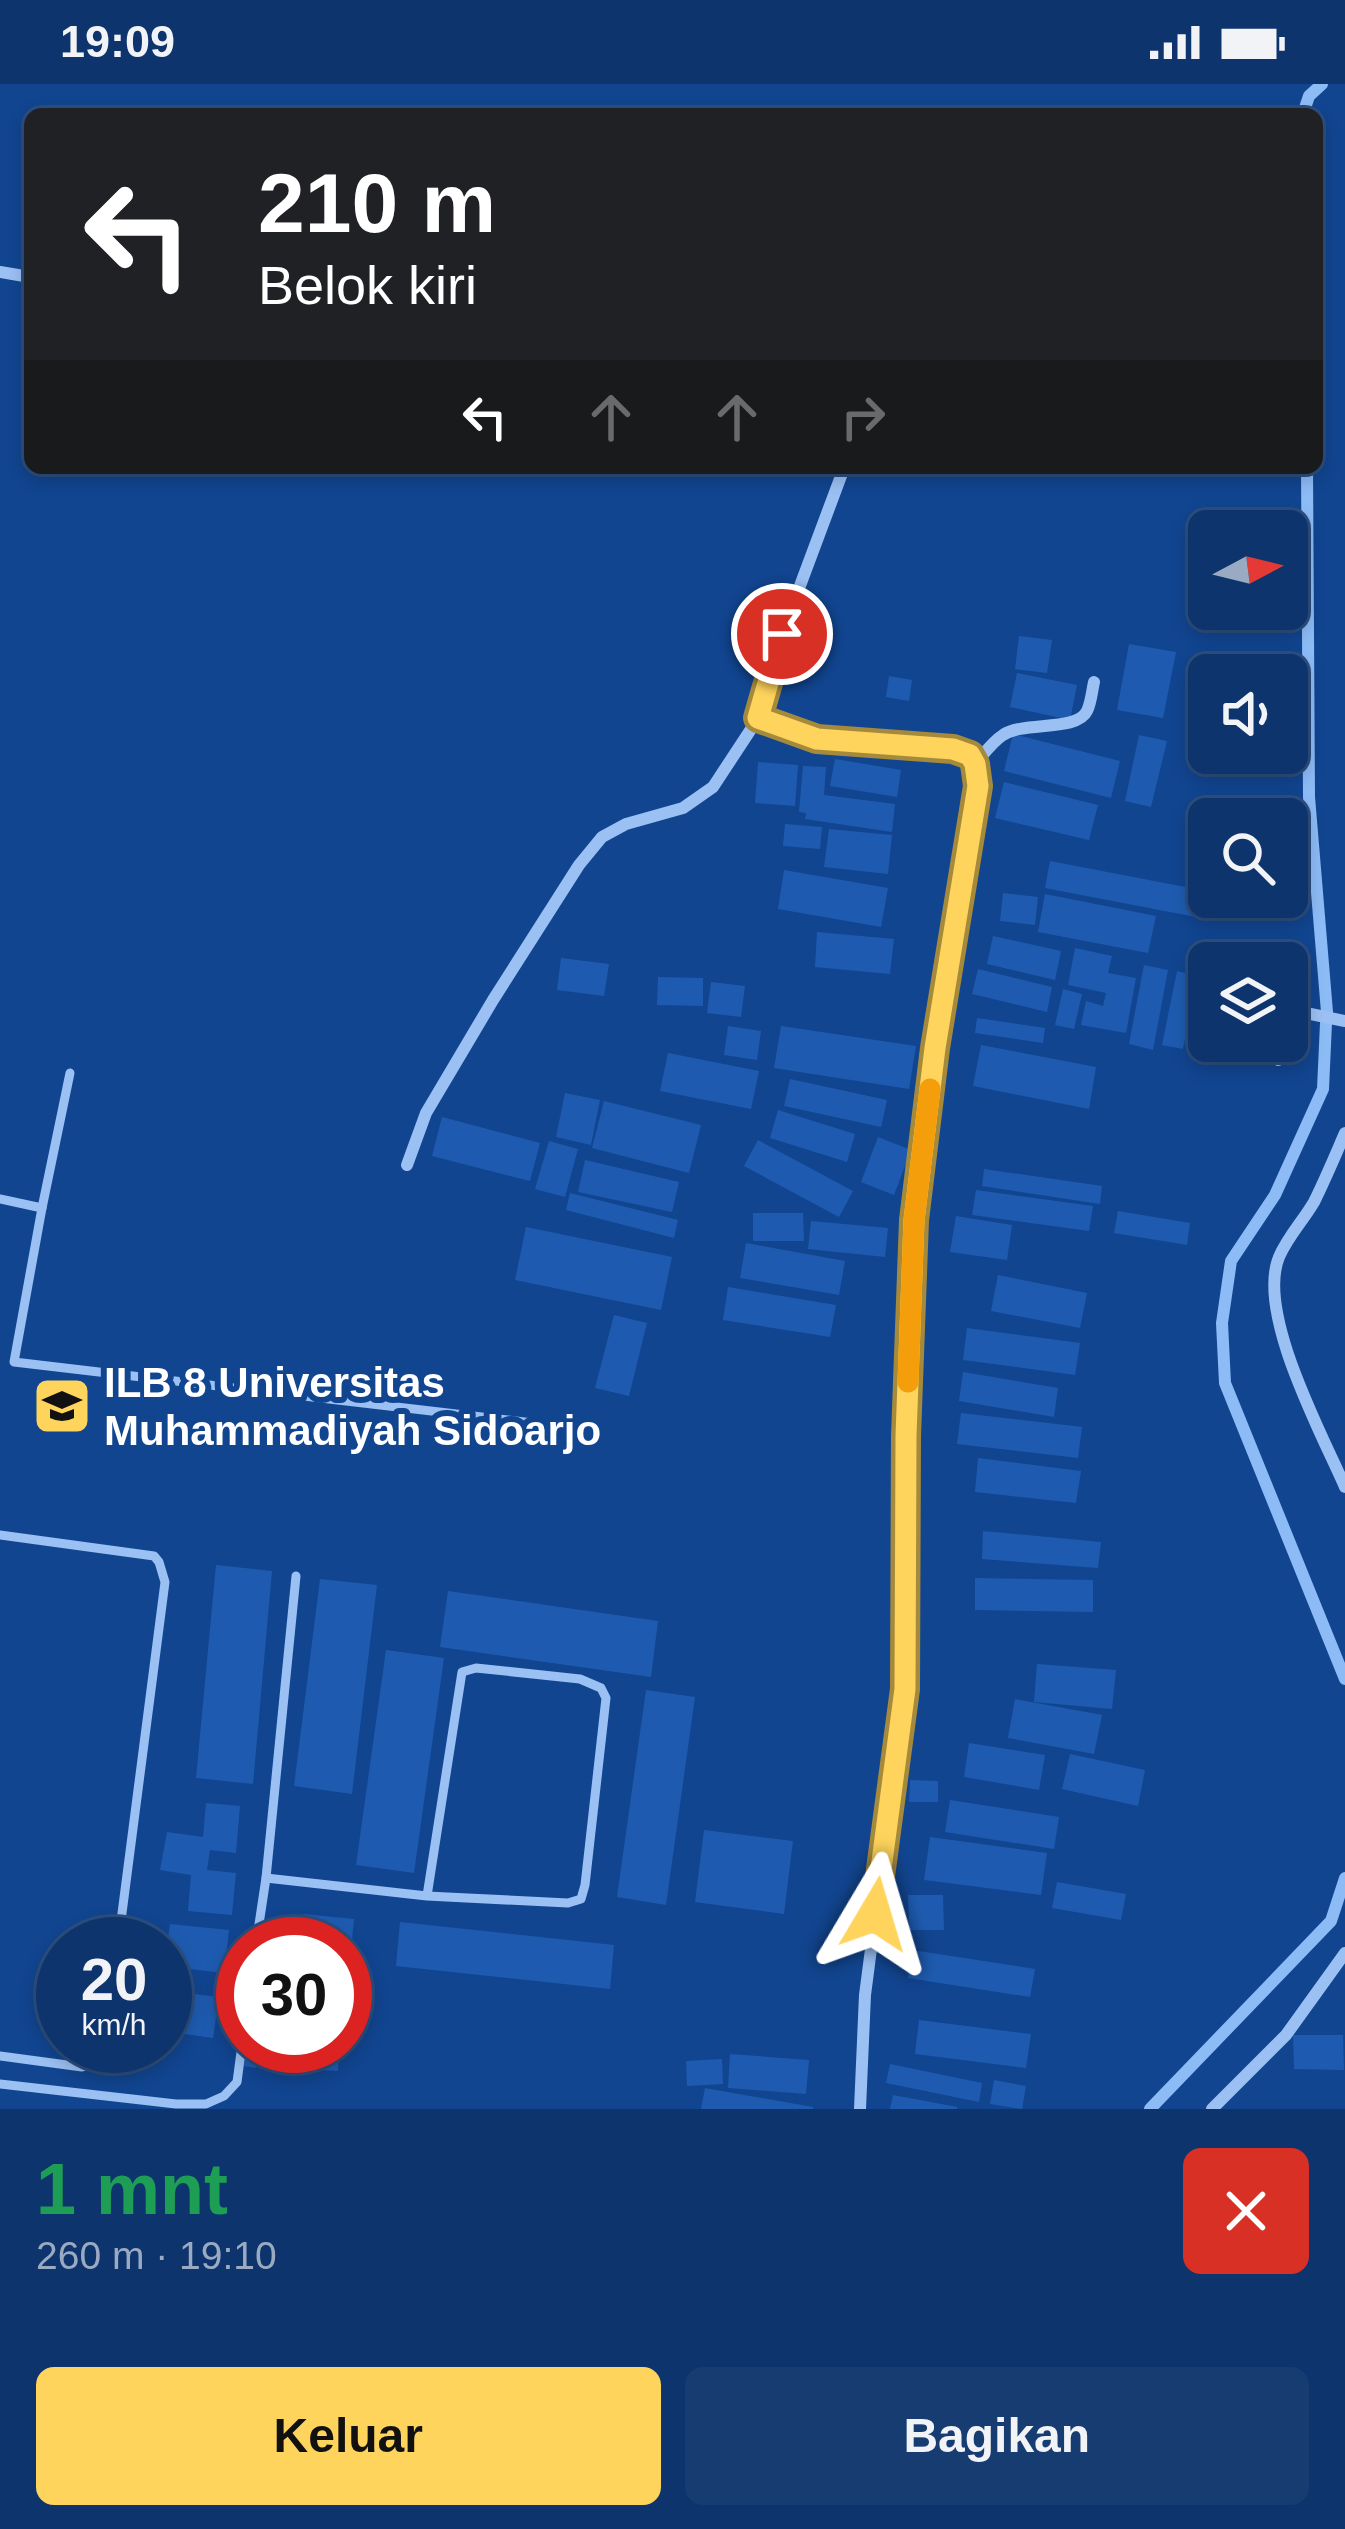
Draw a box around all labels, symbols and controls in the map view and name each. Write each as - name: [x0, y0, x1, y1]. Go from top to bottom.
- text: 19:09: [60, 16, 175, 67]
- icon: left: [60, 156, 216, 312]
- text: 210 m: [258, 156, 496, 250]
- text: Belok kiri: [258, 255, 477, 315]
- icon: left: [452, 384, 518, 450]
- icon: ahead: [578, 384, 644, 450]
- icon: ahead: [704, 384, 770, 450]
- icon: right: [830, 384, 896, 450]
- north arrow: [1188, 510, 1308, 630]
- map controls: [1188, 510, 1308, 1062]
- pin: [731, 583, 833, 685]
- icon: arrive: [749, 601, 815, 667]
- button: sound: [1188, 654, 1308, 774]
- button: search: [1188, 798, 1308, 918]
- button: layers: [1188, 942, 1308, 1062]
- place label: ILB 8 Universitas Muhammadiyah Sidoarjo: [104, 1359, 601, 1454]
- school or university icon: ILB 8 Universitas Muhammadiyah Sidoarjo: [31, 1375, 93, 1437]
- position arrow: [812, 1851, 938, 1977]
- speed limit sign: 30: [216, 1917, 372, 2073]
- text: 20: [81, 1946, 147, 2013]
- text: km/h: [81, 2008, 147, 2041]
- button: close: [1183, 2148, 1309, 2274]
- text: 1 mnt: [36, 2149, 228, 2229]
- text: 260 m · 19:10: [36, 2234, 277, 2277]
- button: Keluar: [36, 2367, 661, 2505]
- button: Bagikan: [685, 2367, 1309, 2505]

